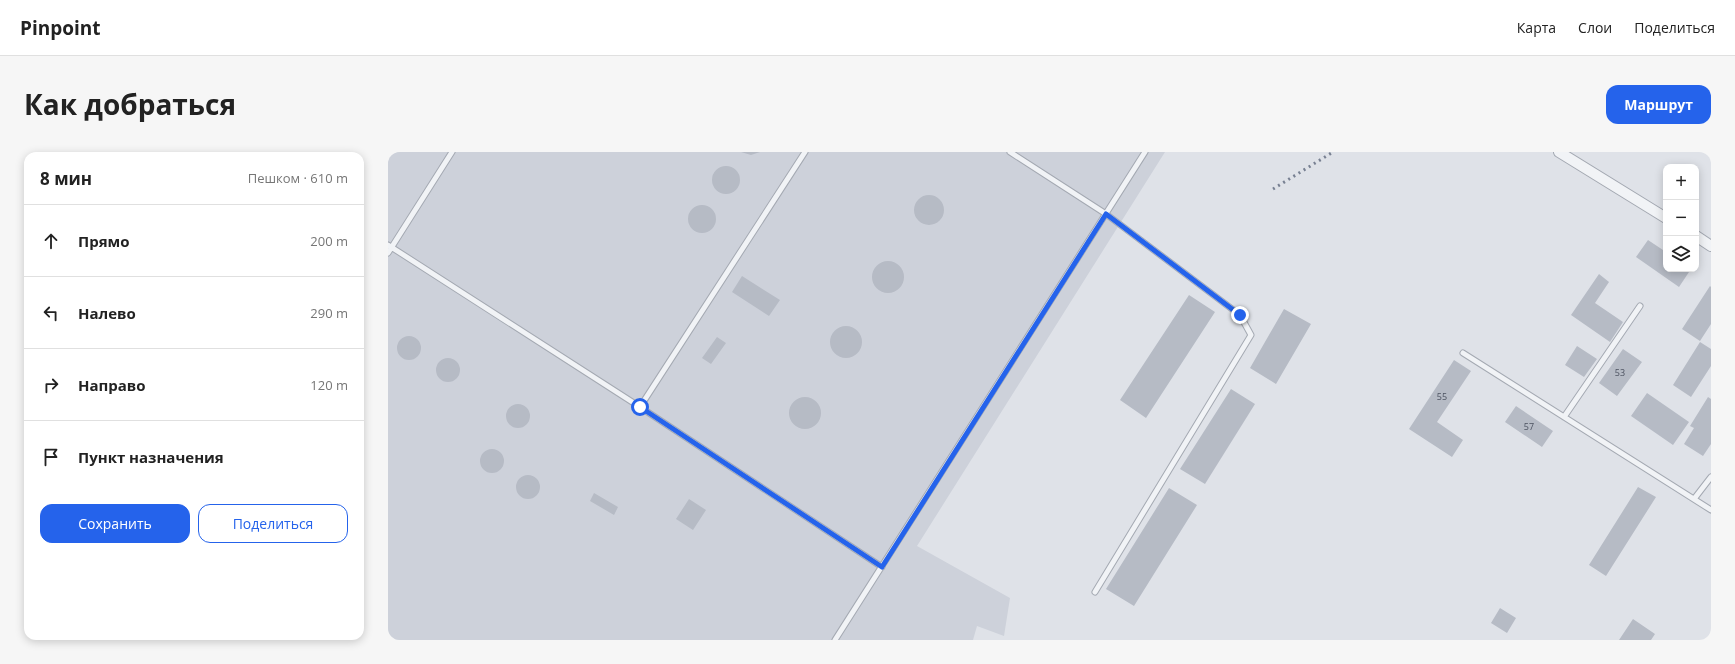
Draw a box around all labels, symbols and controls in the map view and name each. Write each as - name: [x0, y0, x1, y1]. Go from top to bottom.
- text: Pinpoint: [20, 15, 101, 41]
- text: Карта: [1517, 18, 1556, 37]
- text: Слои: [1578, 18, 1612, 37]
- text: Поделиться: [1634, 18, 1715, 37]
- text: Как добраться: [24, 85, 236, 123]
- button: Маршрут: [1606, 85, 1711, 124]
- map controls: [1663, 164, 1699, 272]
- button: +: [1663, 164, 1699, 200]
- text: 8 мин: [40, 167, 92, 190]
- text: Пешком · 610 m: [248, 169, 348, 187]
- button: −: [1663, 200, 1699, 236]
- icon: ahead: [40, 230, 62, 252]
- text: Прямо: [78, 231, 130, 251]
- text: 200 m: [310, 232, 348, 250]
- button: layers: [1663, 236, 1699, 272]
- icon: left: [40, 302, 62, 324]
- text: Налево: [78, 303, 136, 323]
- text: 290 m: [310, 304, 348, 322]
- route end: [1231, 306, 1249, 324]
- house number: 53: [1615, 366, 1625, 379]
- icon: right: [40, 374, 62, 396]
- text: Направо: [78, 375, 146, 395]
- text: 120 m: [310, 376, 348, 394]
- house number: 55: [1437, 390, 1447, 403]
- route start: [631, 398, 649, 416]
- house number: 57: [1524, 420, 1534, 433]
- icon: arrive: [40, 446, 62, 468]
- text: Пункт назначения: [78, 447, 224, 467]
- button: Сохранить: [40, 504, 190, 543]
- button: Поделиться: [198, 504, 348, 543]

